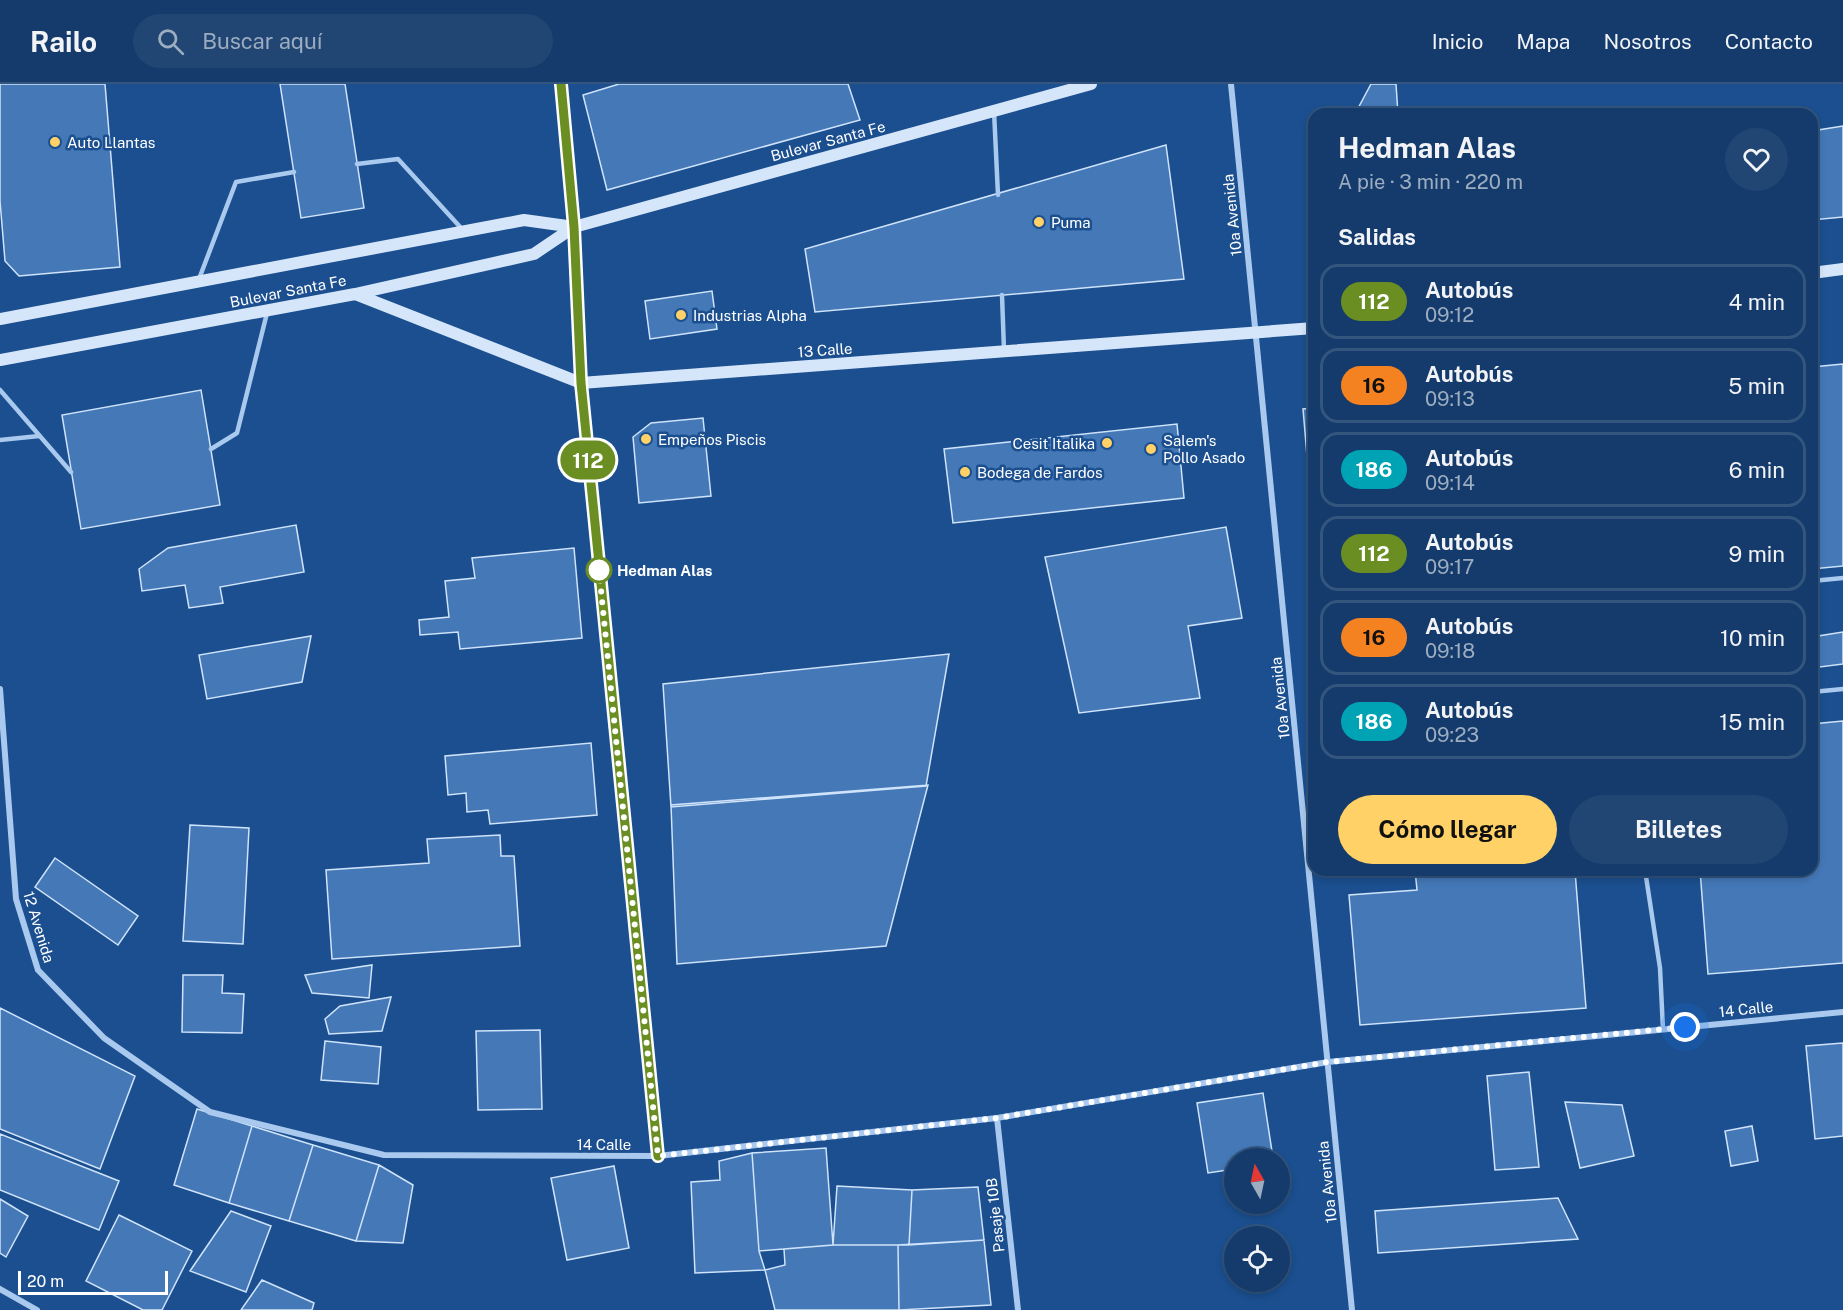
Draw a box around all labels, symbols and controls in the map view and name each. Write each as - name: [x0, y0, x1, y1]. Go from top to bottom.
- search box: [133, 14, 553, 68]
- text: Railo: [30, 25, 97, 58]
- icon: search: [154, 25, 187, 58]
- text: Buscar aquí: [202, 28, 322, 54]
- text: Inicio: [1432, 29, 1483, 54]
- text: Mapa: [1516, 29, 1570, 54]
- text: Nosotros: [1603, 29, 1692, 54]
- text: Contacto: [1725, 29, 1813, 54]
- street label: Bulevar Santa Fe: [769, 118, 887, 164]
- button: heart: [1725, 128, 1788, 191]
- text: Hedman Alas: [1338, 131, 1516, 164]
- place label: Auto Llantas: [67, 134, 155, 151]
- marker: Auto Llantas: [48, 135, 62, 149]
- text: A pie · 3 min · 220 m: [1338, 170, 1523, 194]
- street label: 10a Avenida: [1219, 173, 1245, 257]
- place label: Puma: [1051, 214, 1091, 231]
- marker: Puma: [1032, 215, 1046, 229]
- text: Salidas: [1338, 224, 1416, 250]
- street label: Bulevar Santa Fe: [228, 271, 348, 311]
- text: Autobús: [1425, 277, 1513, 303]
- text: 112: [1358, 289, 1390, 314]
- text: 4 min: [1729, 289, 1785, 315]
- text: 09:12: [1425, 303, 1474, 327]
- place label: Industrias Alpha: [693, 307, 807, 324]
- marker: Industrias Alpha: [674, 308, 688, 322]
- street label: 13 Calle: [797, 340, 853, 360]
- text: Autobús: [1425, 361, 1513, 387]
- text: 16: [1363, 373, 1385, 398]
- text: 5 min: [1728, 373, 1785, 399]
- text: 09:13: [1425, 387, 1475, 411]
- place label: Empeños Piscis: [658, 431, 766, 448]
- marker: Empeños Piscis: [639, 432, 653, 446]
- place label: Salem's Pollo Asado: [1163, 432, 1245, 466]
- place label: Cesit Italika: [1012, 435, 1095, 452]
- marker: Cesit Italika: [1100, 436, 1114, 450]
- line badge: 112: [554, 440, 622, 479]
- marker: Salem's Pollo Asado: [1144, 442, 1158, 456]
- text: Autobús: [1425, 445, 1513, 471]
- text: 112: [572, 448, 604, 473]
- text: 186: [1356, 457, 1392, 482]
- text: 6 min: [1729, 457, 1785, 483]
- place label: Bodega de Fardos: [977, 464, 1103, 481]
- marker: Bodega de Fardos: [958, 465, 972, 479]
- text: 09:14: [1425, 471, 1475, 495]
- text: Autobús: [1425, 529, 1513, 555]
- text: 112: [1358, 541, 1390, 566]
- text: 9 min: [1729, 541, 1785, 567]
- text: 09:17: [1425, 555, 1474, 579]
- marker: Hedman Alas: [586, 557, 612, 583]
- place label: Hedman Alas: [617, 562, 713, 579]
- text: Autobús: [1425, 613, 1513, 639]
- text: 16: [1363, 625, 1385, 650]
- text: 10 min: [1720, 625, 1785, 651]
- text: 09:18: [1425, 639, 1475, 663]
- street label: 10a Avenida: [1267, 656, 1293, 740]
- text: Autobús: [1425, 697, 1513, 723]
- text: 186: [1356, 709, 1392, 734]
- text: 15 min: [1719, 709, 1785, 735]
- text: 09:23: [1425, 723, 1479, 747]
- button: Cómo llegar: [1338, 795, 1557, 864]
- button: Billetes: [1569, 795, 1788, 864]
- street label: 12 Avenida: [20, 889, 58, 965]
- street label: 14 Calle: [1718, 998, 1774, 1020]
- your location: [1670, 1012, 1700, 1042]
- street label: 14 Calle: [577, 1136, 631, 1153]
- street label: 10a Avenida: [1314, 1140, 1340, 1224]
- north arrow: [1224, 1148, 1290, 1214]
- map controls: [1224, 1148, 1290, 1292]
- street label: Pasaje 10B: [983, 1177, 1007, 1253]
- button: locate: [1224, 1226, 1290, 1292]
- scale bar: [18, 1268, 168, 1296]
- text: 20 m: [27, 1272, 64, 1291]

